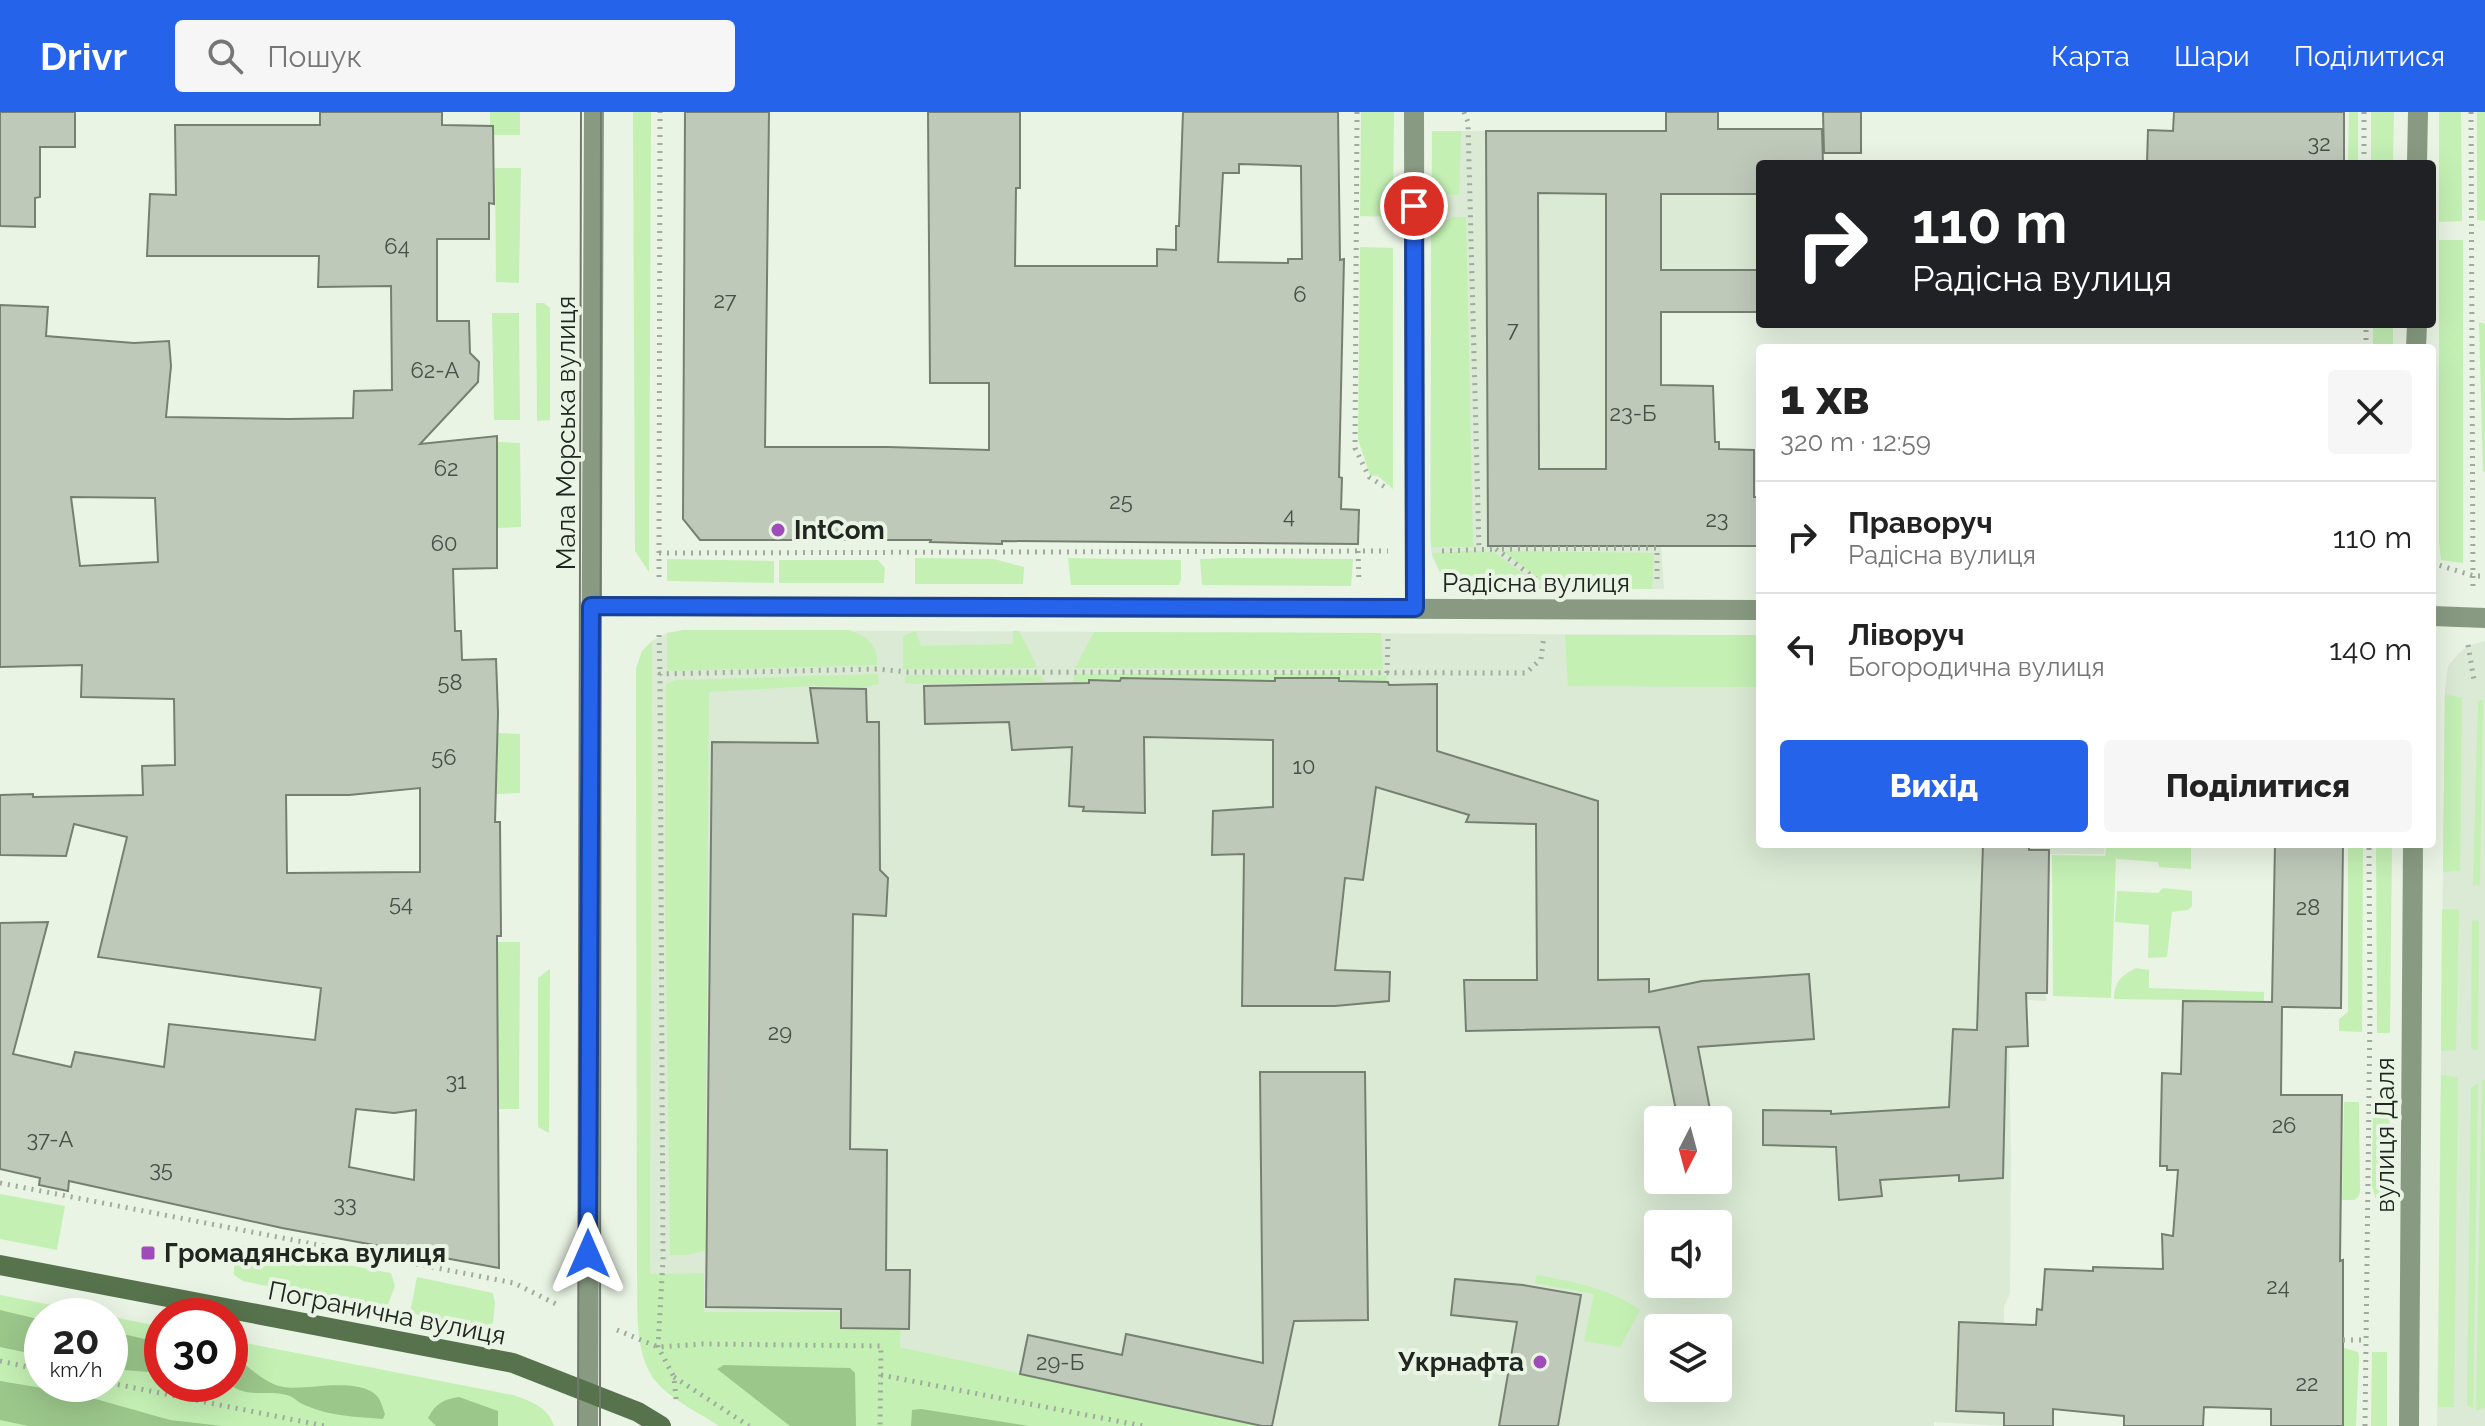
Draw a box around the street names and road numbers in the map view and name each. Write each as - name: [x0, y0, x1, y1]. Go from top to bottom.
- street label: Мала Морська вулиця: [551, 296, 581, 570]
- street label: Радісна вулиця: [1442, 568, 1630, 598]
- street label: вулиця Даля: [2370, 1057, 2400, 1213]
- street label: Погранична вулиця: [266, 1275, 508, 1351]

